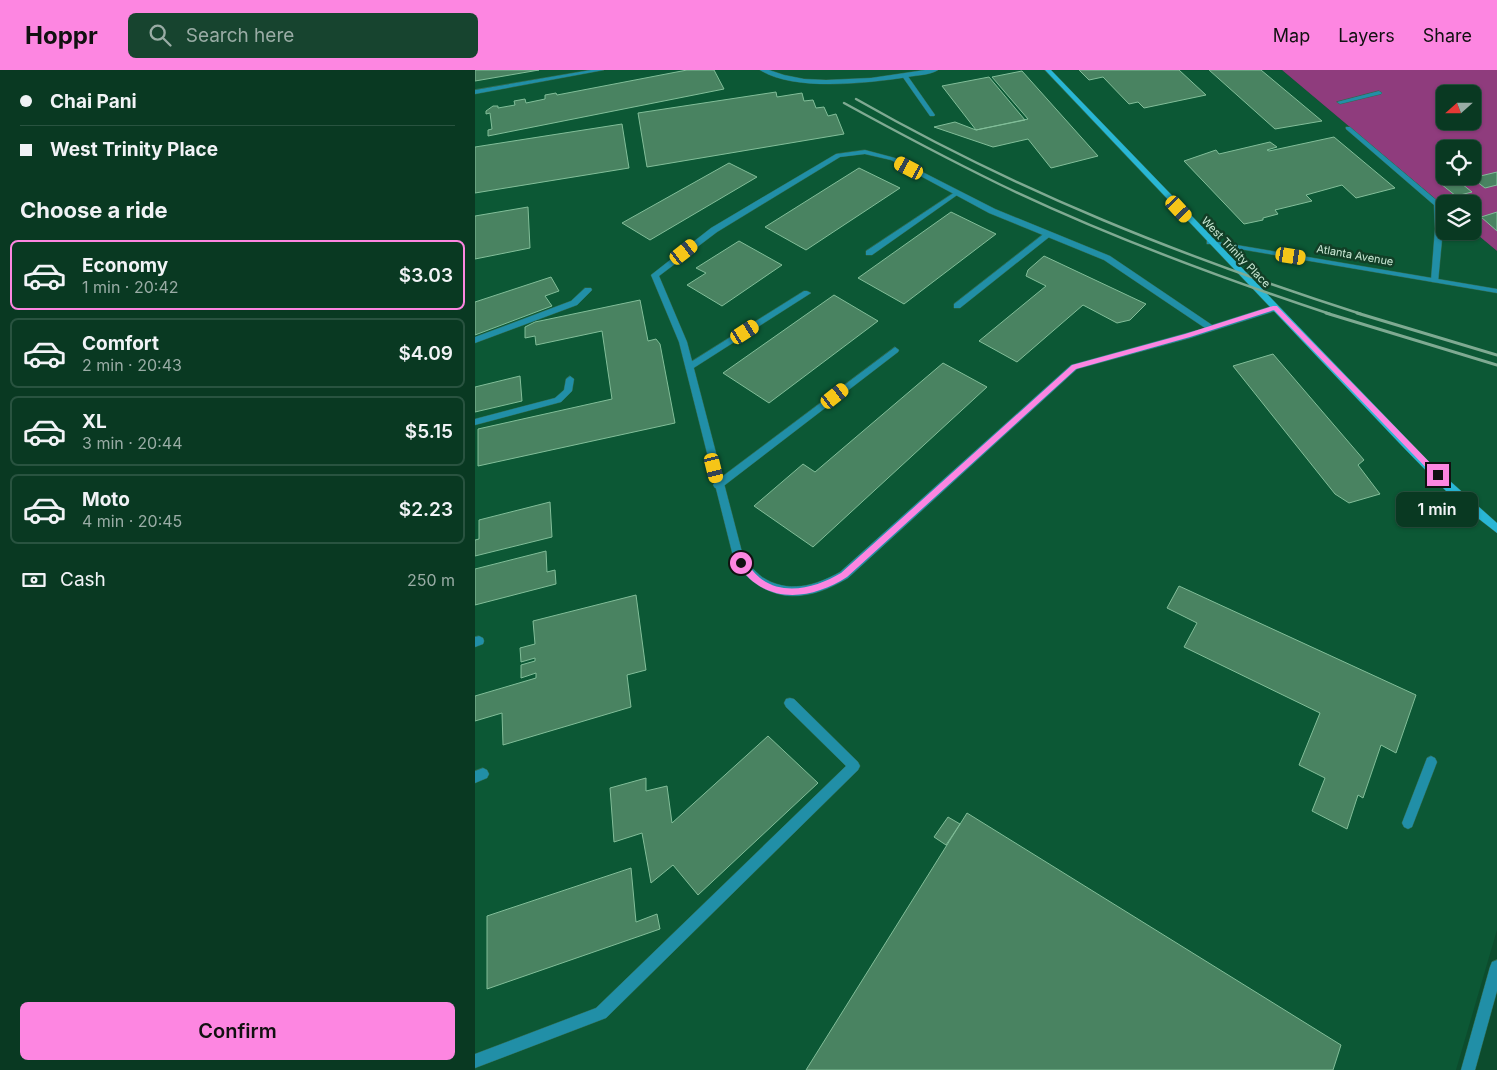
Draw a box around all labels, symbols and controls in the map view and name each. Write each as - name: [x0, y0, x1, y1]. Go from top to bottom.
- search box: [128, 13, 478, 58]
- text: Hoppr: [25, 21, 98, 50]
- icon: search: [146, 21, 174, 49]
- text: Search here: [186, 24, 294, 47]
- text: Map: [1273, 25, 1310, 46]
- text: Layers: [1338, 25, 1395, 46]
- text: Share: [1423, 25, 1472, 46]
- north arrow: [1436, 85, 1481, 130]
- map controls: [1436, 85, 1481, 240]
- text: Chai Pani: [50, 90, 137, 113]
- text: West Trinity Place: [50, 138, 218, 161]
- button: locate: [1436, 140, 1481, 185]
- car: [892, 154, 925, 182]
- car: [1163, 193, 1194, 225]
- button: layers: [1436, 195, 1481, 240]
- text: Choose a ride: [20, 197, 168, 223]
- street label: West Trinity Place: [1199, 214, 1273, 290]
- car: [667, 237, 700, 267]
- street label: Atlanta Avenue: [1315, 241, 1395, 269]
- car: [1275, 246, 1306, 266]
- icon: car: [22, 253, 67, 298]
- text: Economy: [82, 254, 168, 277]
- text: $3.03: [399, 264, 453, 287]
- text: 1 min · 20:42: [82, 277, 179, 297]
- car: [728, 318, 761, 346]
- icon: car: [22, 331, 67, 376]
- text: Comfort: [82, 332, 159, 355]
- text: $4.09: [398, 342, 453, 365]
- text: 2 min · 20:43: [82, 355, 182, 375]
- car: [818, 381, 851, 411]
- icon: car: [22, 409, 67, 454]
- text: XL: [82, 410, 107, 433]
- text: $5.15: [405, 420, 453, 443]
- text: 3 min · 20:44: [82, 433, 182, 453]
- car: [703, 452, 724, 484]
- route end: [1427, 464, 1449, 486]
- icon: car: [22, 487, 67, 532]
- text: Moto: [82, 488, 130, 511]
- callout: 1 min: [1397, 492, 1479, 528]
- text: $2.23: [399, 498, 453, 521]
- text: 1 min: [1417, 499, 1457, 519]
- text: 4 min · 20:45: [82, 511, 182, 531]
- route start: [730, 552, 752, 574]
- icon: cash: [20, 566, 48, 594]
- text: Cash: [60, 568, 106, 591]
- text: 250 m: [407, 570, 455, 590]
- button: Confirm: [20, 1002, 455, 1060]

